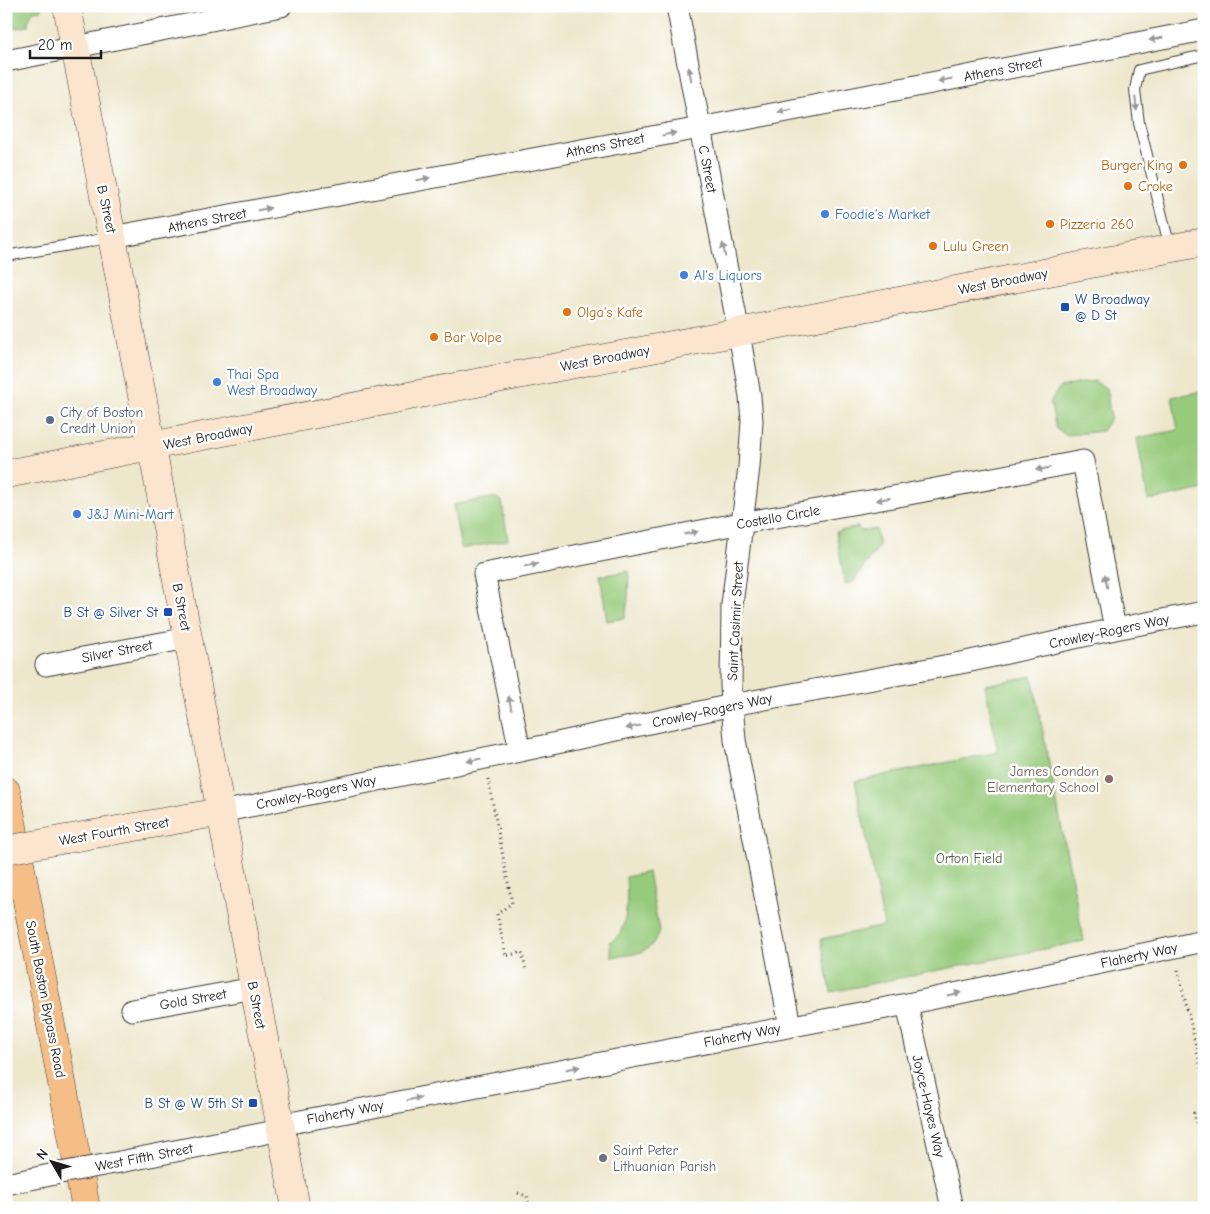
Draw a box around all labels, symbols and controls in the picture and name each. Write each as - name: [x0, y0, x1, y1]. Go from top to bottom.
- scale bar: [30, 28, 101, 60]
- one-way arrow: [1148, 35, 1163, 43]
- text: 20 m: [38, 36, 72, 54]
- street label: Athens Street: [962, 53, 1045, 85]
- one-way arrow: [685, 65, 693, 81]
- one-way arrow: [937, 76, 952, 84]
- one-way arrow: [1133, 97, 1141, 113]
- one-way arrow: [777, 108, 793, 116]
- street label: Athens Street: [564, 129, 647, 161]
- one-way arrow: [662, 129, 678, 137]
- street label: C Street: [695, 144, 721, 195]
- place label: Burger King: [1101, 157, 1173, 174]
- marker: Burger King: [1177, 159, 1189, 171]
- one-way arrow: [416, 175, 432, 183]
- place label: Croke: [1138, 178, 1173, 195]
- marker: Croke: [1122, 180, 1134, 192]
- street label: B Street: [93, 184, 120, 236]
- street label: Athens Street: [166, 204, 249, 236]
- one-way arrow: [256, 205, 271, 213]
- place label: Foodie's Market: [835, 206, 931, 223]
- marker: Foodie's Market: [819, 208, 831, 220]
- place label: Pizzeria 260: [1060, 216, 1134, 233]
- marker: Pizzeria 260: [1044, 218, 1056, 230]
- place label: Lulu Green: [943, 238, 1009, 255]
- marker: Lulu Green: [927, 240, 939, 252]
- one-way arrow: [719, 242, 727, 258]
- street label: West Broadway: [957, 264, 1050, 298]
- place label: Al's Liquors: [694, 267, 762, 284]
- marker: Al's Liquors: [678, 269, 690, 281]
- place label: W Broadway @ D St: [1075, 291, 1150, 324]
- marker: W Broadway @ D St: [1059, 301, 1071, 313]
- place label: Olga's Kafe: [577, 304, 643, 321]
- marker: Olga's Kafe: [561, 306, 573, 318]
- place label: Bar Volpe: [444, 329, 502, 346]
- marker: Bar Volpe: [428, 331, 440, 343]
- street label: West Broadway: [559, 341, 652, 375]
- place label: Thai Spa West Broadway: [227, 366, 318, 399]
- marker: Thai Spa West Broadway: [211, 376, 223, 388]
- place label: City of Boston Credit Union: [60, 404, 143, 437]
- marker: City of Boston Credit Union: [44, 414, 56, 426]
- street label: West Broadway: [162, 419, 255, 453]
- one-way arrow: [1035, 465, 1051, 473]
- one-way arrow: [875, 495, 891, 503]
- street label: Costello Circle: [735, 502, 821, 533]
- place label: J&J Mini-Mart: [87, 506, 174, 523]
- marker: J&J Mini-Mart: [71, 508, 83, 520]
- one-way arrow: [683, 529, 698, 537]
- street label: Saint Casimir Street: [724, 560, 747, 681]
- one-way arrow: [524, 561, 539, 569]
- one-way arrow: [1102, 573, 1110, 588]
- street label: B Street: [169, 582, 195, 633]
- place label: B St @ Silver St: [63, 604, 159, 621]
- marker: B St @ Silver St: [162, 606, 174, 618]
- street label: Crowley-Rogers Way: [1048, 610, 1171, 653]
- street label: Silver Street: [80, 636, 155, 667]
- street label: Crowley-Rogers Way: [651, 689, 774, 732]
- one-way arrow: [506, 694, 514, 710]
- one-way arrow: [624, 723, 640, 731]
- one-way arrow: [466, 756, 481, 764]
- place label: James Condon Elementary School: [987, 763, 1099, 796]
- street label: Crowley-Rogers Way: [255, 771, 378, 814]
- marker: James Condon Elementary School: [1103, 773, 1115, 785]
- street label: West Fourth Street: [58, 813, 171, 850]
- park label: Orton Field: [936, 850, 1002, 867]
- street label: South Boston Bypass Road: [22, 919, 69, 1079]
- street label: Flaherty Way: [1099, 939, 1180, 972]
- street label: B Street: [244, 980, 270, 1031]
- street label: Gold Street: [158, 985, 229, 1014]
- one-way arrow: [947, 989, 963, 997]
- street label: Flaherty Way: [702, 1020, 783, 1051]
- street label: Joyce-Hayes Way: [908, 1053, 949, 1160]
- one-way arrow: [566, 1063, 582, 1071]
- one-way arrow: [406, 1094, 422, 1102]
- place label: B St @ W 5th St: [145, 1095, 244, 1112]
- marker: B St @ W 5th St: [247, 1097, 259, 1109]
- street label: Flaherty Way: [305, 1097, 386, 1128]
- north arrow: [28, 1136, 78, 1186]
- street label: West Fifth Street: [94, 1140, 195, 1175]
- place label: Saint Peter Lithuanian Parish: [613, 1142, 716, 1175]
- text: N: [33, 1145, 52, 1163]
- marker: Saint Peter Lithuanian Parish: [597, 1152, 609, 1164]

